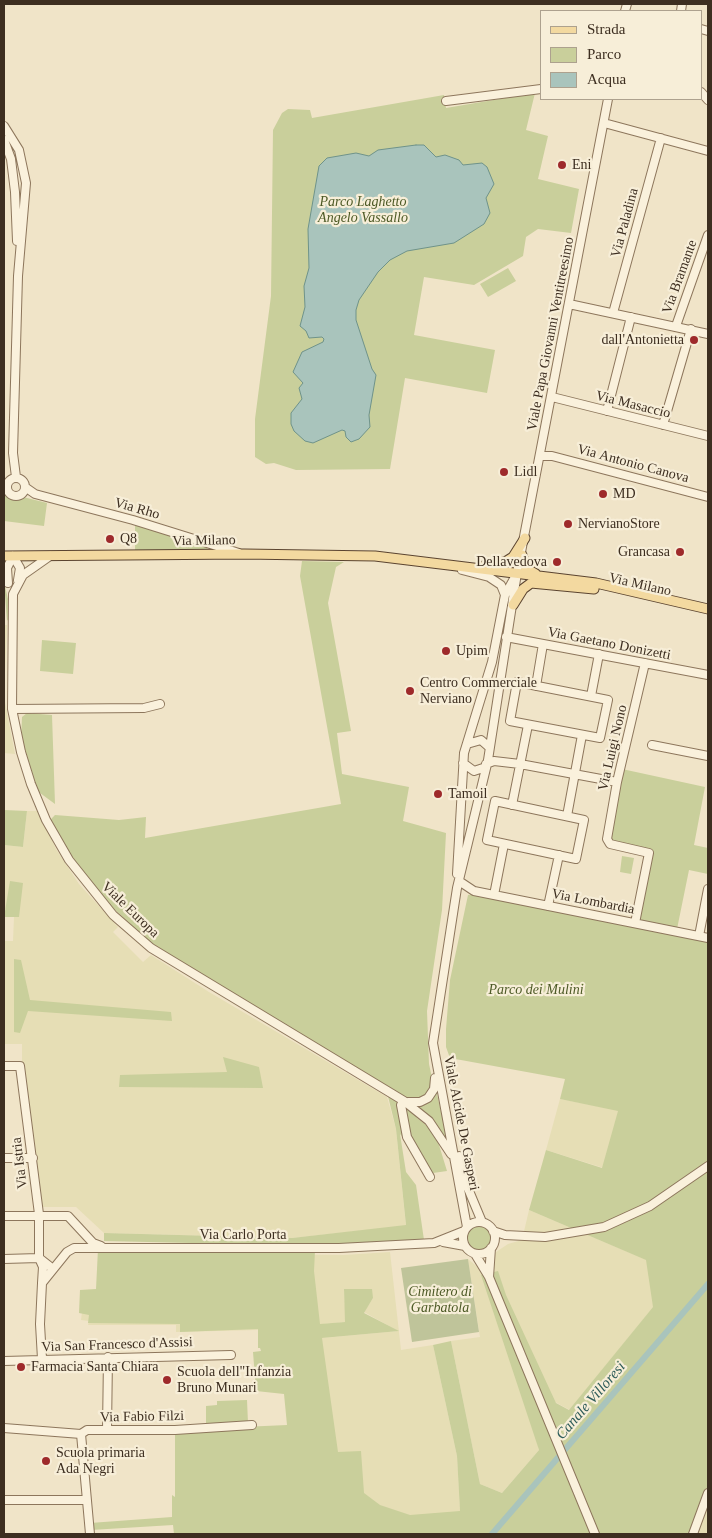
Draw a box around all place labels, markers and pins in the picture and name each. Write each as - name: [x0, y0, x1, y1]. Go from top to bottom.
- place label: Eni: [572, 157, 591, 173]
- marker: Eni: [556, 159, 568, 171]
- place label: dall'Antonietta: [601, 332, 684, 348]
- marker: dall'Antonietta: [688, 334, 700, 346]
- place label: Lidl: [514, 464, 537, 480]
- marker: Lidl: [498, 466, 510, 478]
- place label: MD: [613, 486, 636, 502]
- marker: MD: [597, 488, 609, 500]
- place label: NervianoStore: [578, 516, 660, 532]
- marker: NervianoStore: [562, 518, 574, 530]
- place label: Q8: [120, 531, 137, 547]
- marker: Q8: [104, 533, 116, 545]
- place label: Grancasa: [618, 544, 670, 560]
- marker: Grancasa: [674, 546, 686, 558]
- place label: Dellavedova: [476, 554, 547, 570]
- marker: Dellavedova: [551, 556, 563, 568]
- place label: Upim: [456, 643, 488, 659]
- marker: Upim: [440, 645, 452, 657]
- place label: Centro Commerciale Nerviano: [420, 675, 537, 708]
- marker: Centro Commerciale Nerviano: [404, 685, 416, 697]
- place label: Tamoil: [448, 786, 487, 802]
- marker: Tamoil: [432, 788, 444, 800]
- place label: Farmacia Santa Chiara: [31, 1359, 159, 1375]
- marker: Farmacia Santa Chiara: [15, 1361, 27, 1373]
- place label: Scuola dell"Infanzia Bruno Munari: [177, 1364, 291, 1396]
- marker: Scuola dell"Infanzia Bruno Munari: [161, 1374, 173, 1386]
- place label: Scuola primaria Ada Negri: [56, 1445, 145, 1478]
- marker: Scuola primaria Ada Negri: [40, 1455, 52, 1467]

